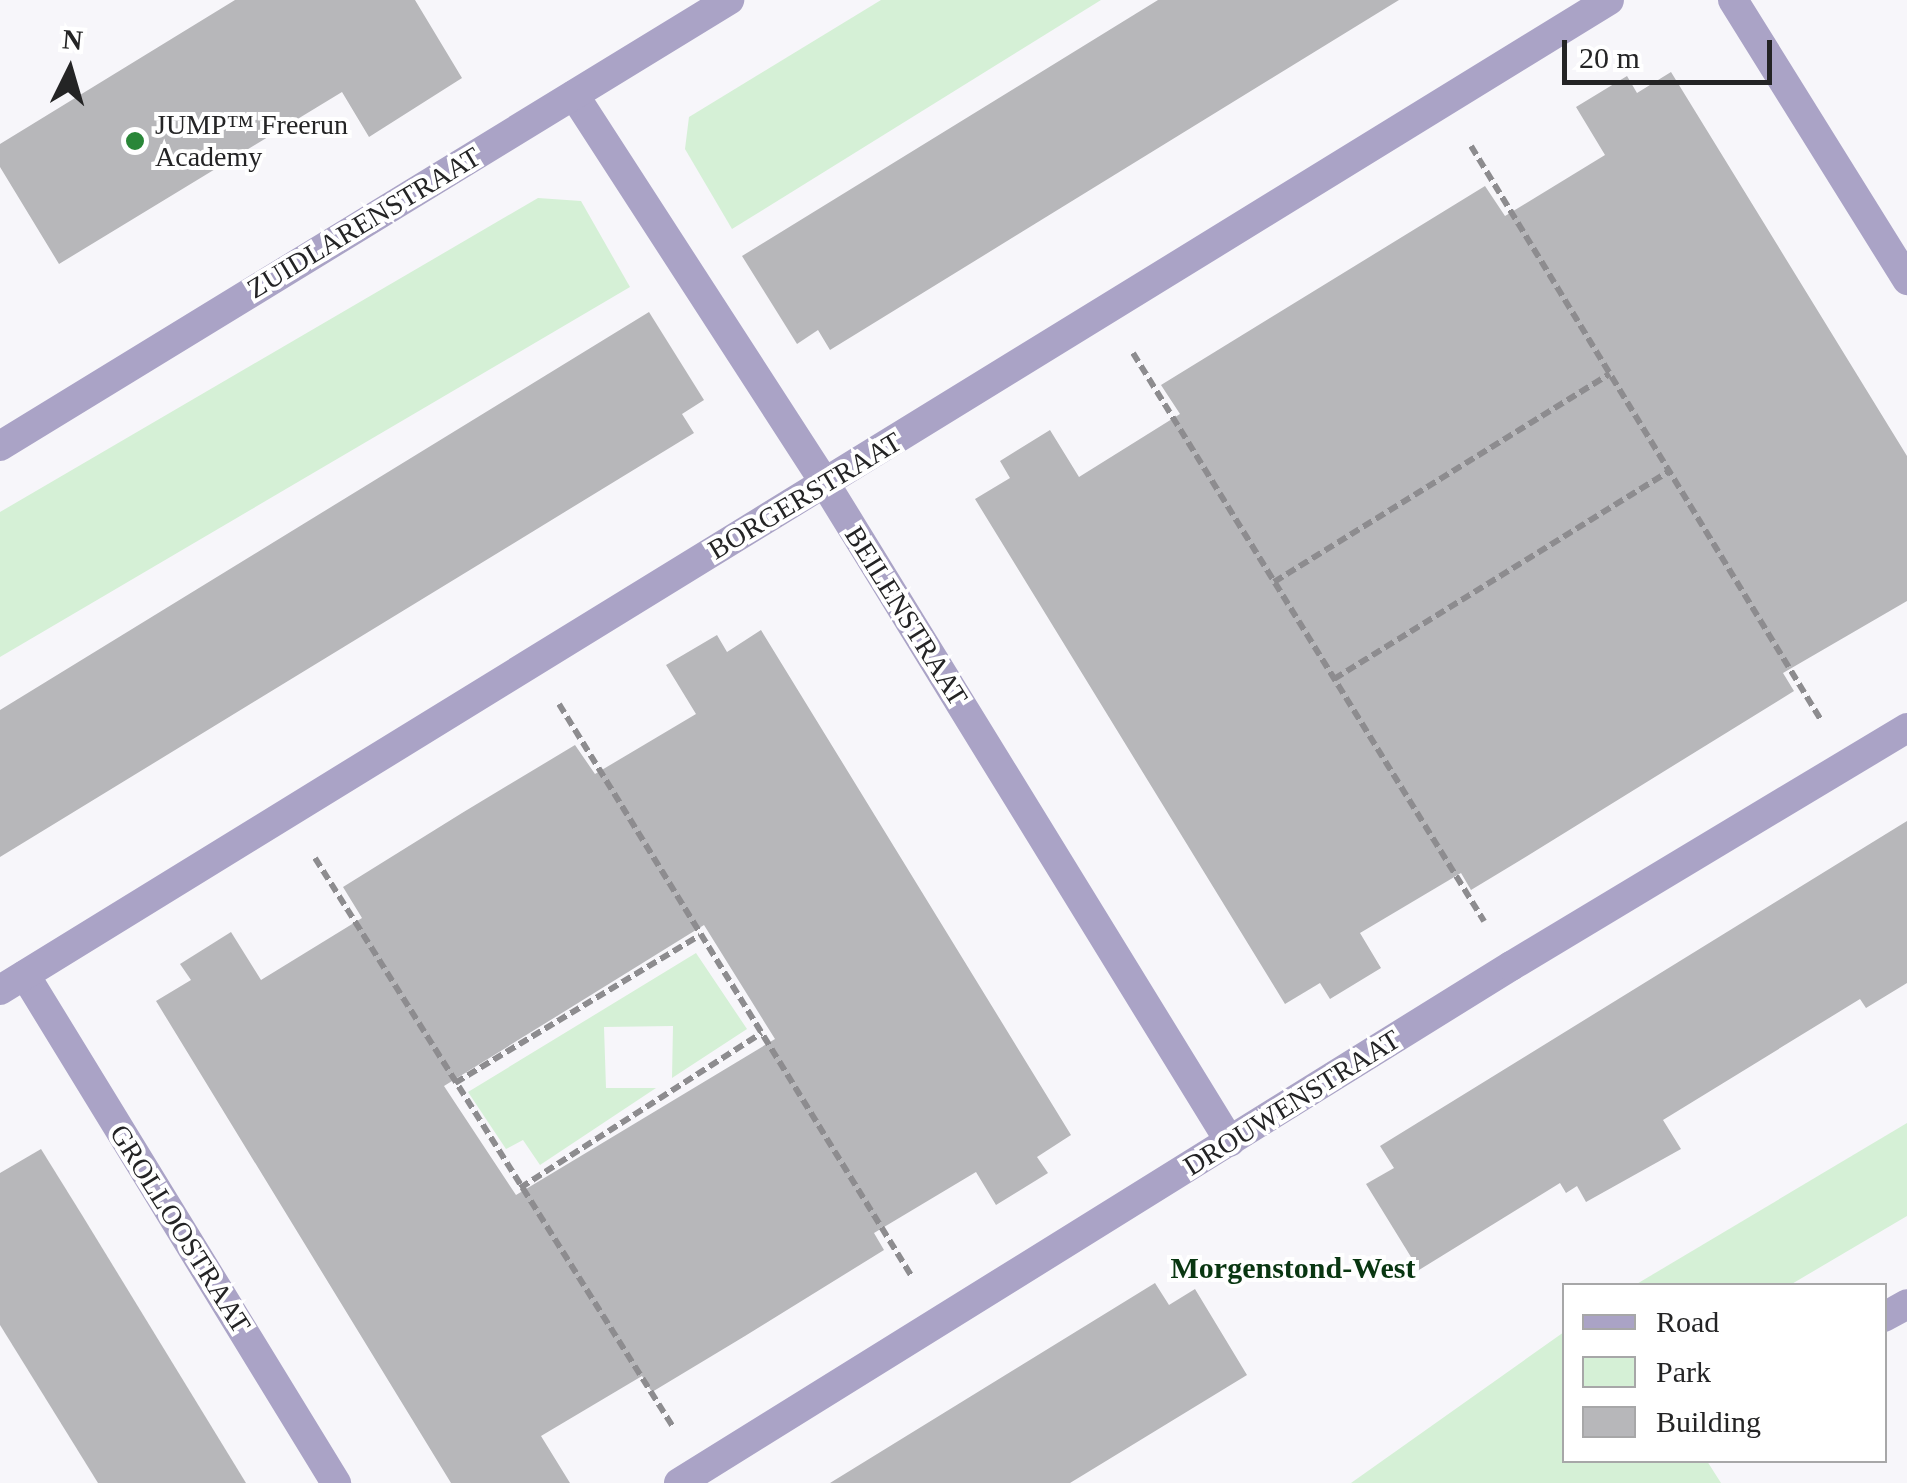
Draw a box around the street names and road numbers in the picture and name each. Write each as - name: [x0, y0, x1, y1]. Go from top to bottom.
- street label: ZUIDLARENSTRAAT: [241, 140, 487, 306]
- street label: BORGERSTRAAT: [702, 425, 908, 567]
- street label: BEILENSTRAAT: [837, 520, 975, 712]
- street label: DROUWENSTRAAT: [1178, 1023, 1406, 1183]
- street label: GROLLOOSTRAAT: [102, 1119, 258, 1339]

